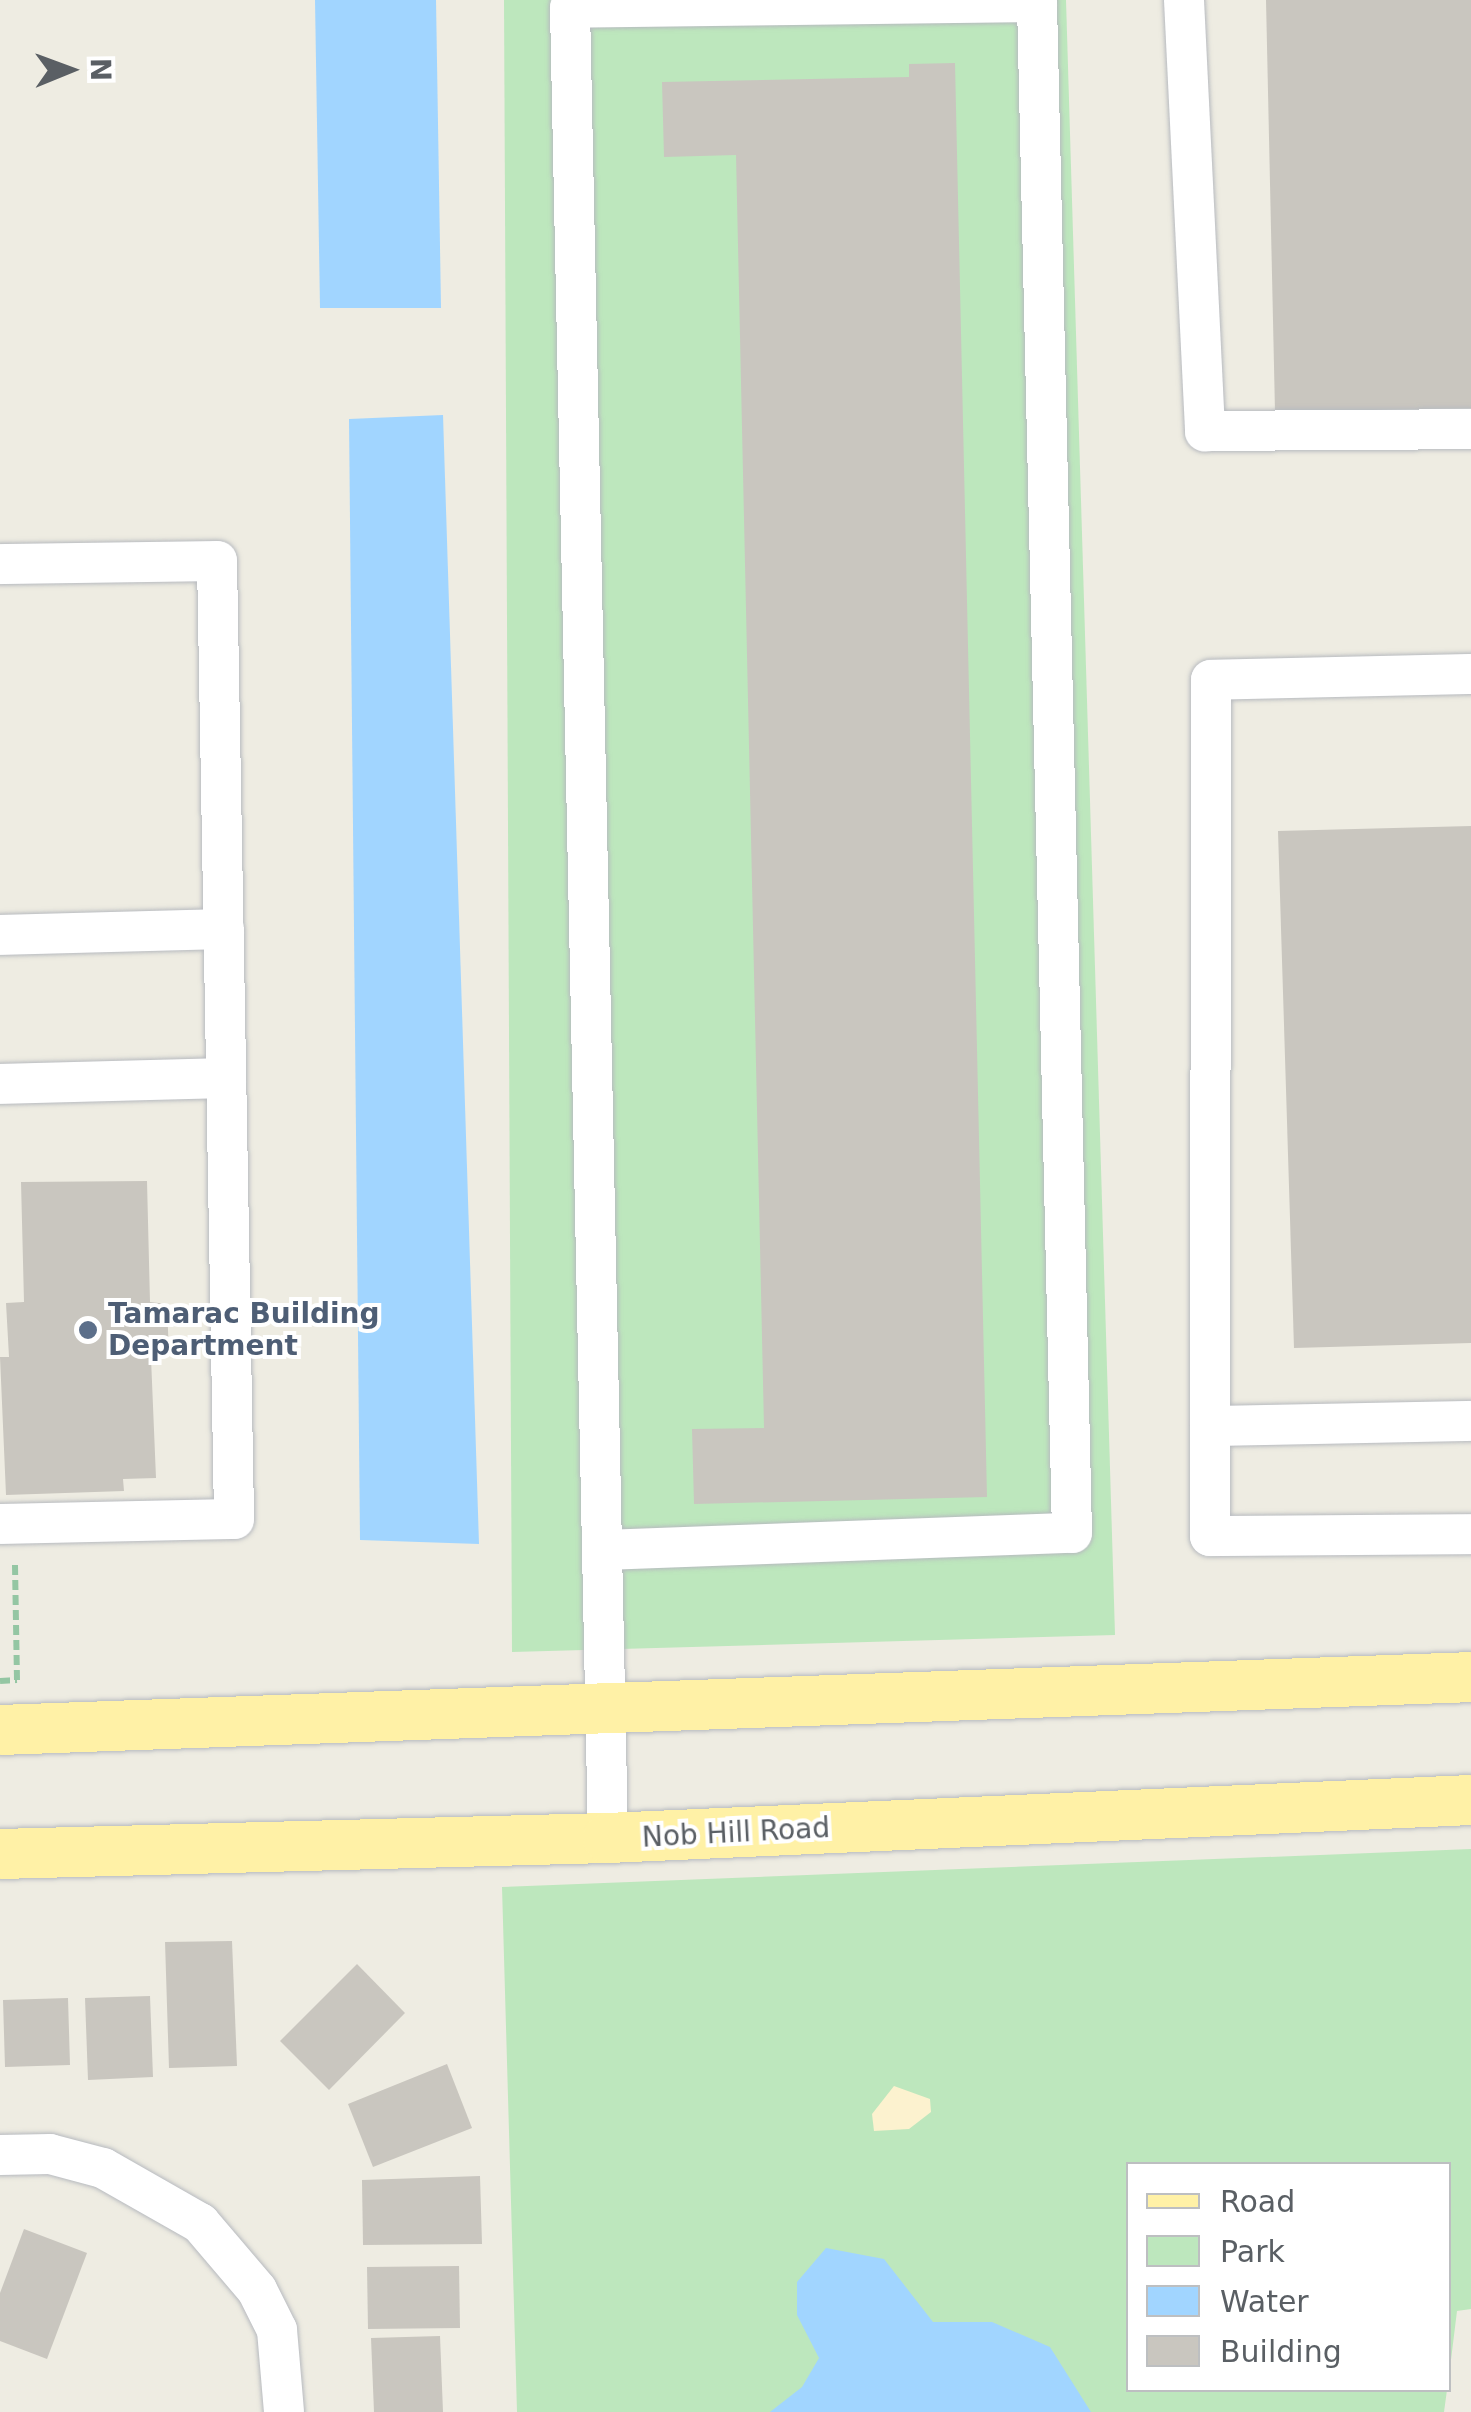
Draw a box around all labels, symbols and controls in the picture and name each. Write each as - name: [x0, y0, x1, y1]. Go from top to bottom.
- north arrow: [20, 20, 120, 120]
- text: N: [84, 57, 117, 81]
- place label: Tamarac Building Department: [108, 1297, 380, 1363]
- marker: Tamarac Building Department: [77, 1319, 99, 1341]
- street label: Nob Hill Road: [641, 1811, 831, 1855]
- legend: [1126, 2162, 1451, 2392]
- text: Road: [1220, 2184, 1295, 2219]
- text: Park: [1220, 2234, 1285, 2269]
- text: Water: [1220, 2284, 1309, 2319]
- text: Building: [1220, 2334, 1342, 2369]

